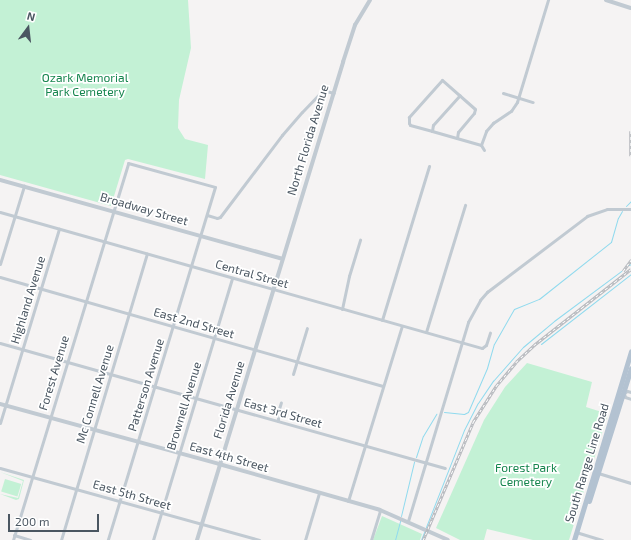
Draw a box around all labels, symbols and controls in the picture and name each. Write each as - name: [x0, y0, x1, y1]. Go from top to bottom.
- north arrow: [8, 8, 48, 48]
- text: N: [26, 9, 37, 23]
- park label: Ozark Memorial Park Cemetery: [42, 71, 128, 99]
- street label: North Florida Avenue: [284, 83, 332, 197]
- street label: Broadway Street: [98, 190, 190, 228]
- street label: Highland Avenue: [8, 254, 48, 346]
- street label: Central Street: [214, 257, 290, 291]
- street label: East 2nd Street: [152, 305, 236, 341]
- street label: Forest Avenue: [36, 334, 72, 412]
- street label: Patterson Avenue: [125, 337, 167, 433]
- street label: Mc Connell Avenue: [73, 343, 117, 445]
- street label: Florida Avenue: [210, 359, 248, 441]
- street label: Brownell Avenue: [164, 360, 204, 452]
- street label: East 3rd Street: [242, 395, 324, 431]
- street label: South Range Line Road: [562, 401, 612, 525]
- street label: East 4th Street: [188, 439, 270, 475]
- park label: Forest Park Cemetery: [495, 461, 557, 489]
- street label: East 5th Street: [91, 477, 173, 513]
- scale bar: [10, 506, 101, 532]
- text: 200 m: [15, 514, 49, 528]

